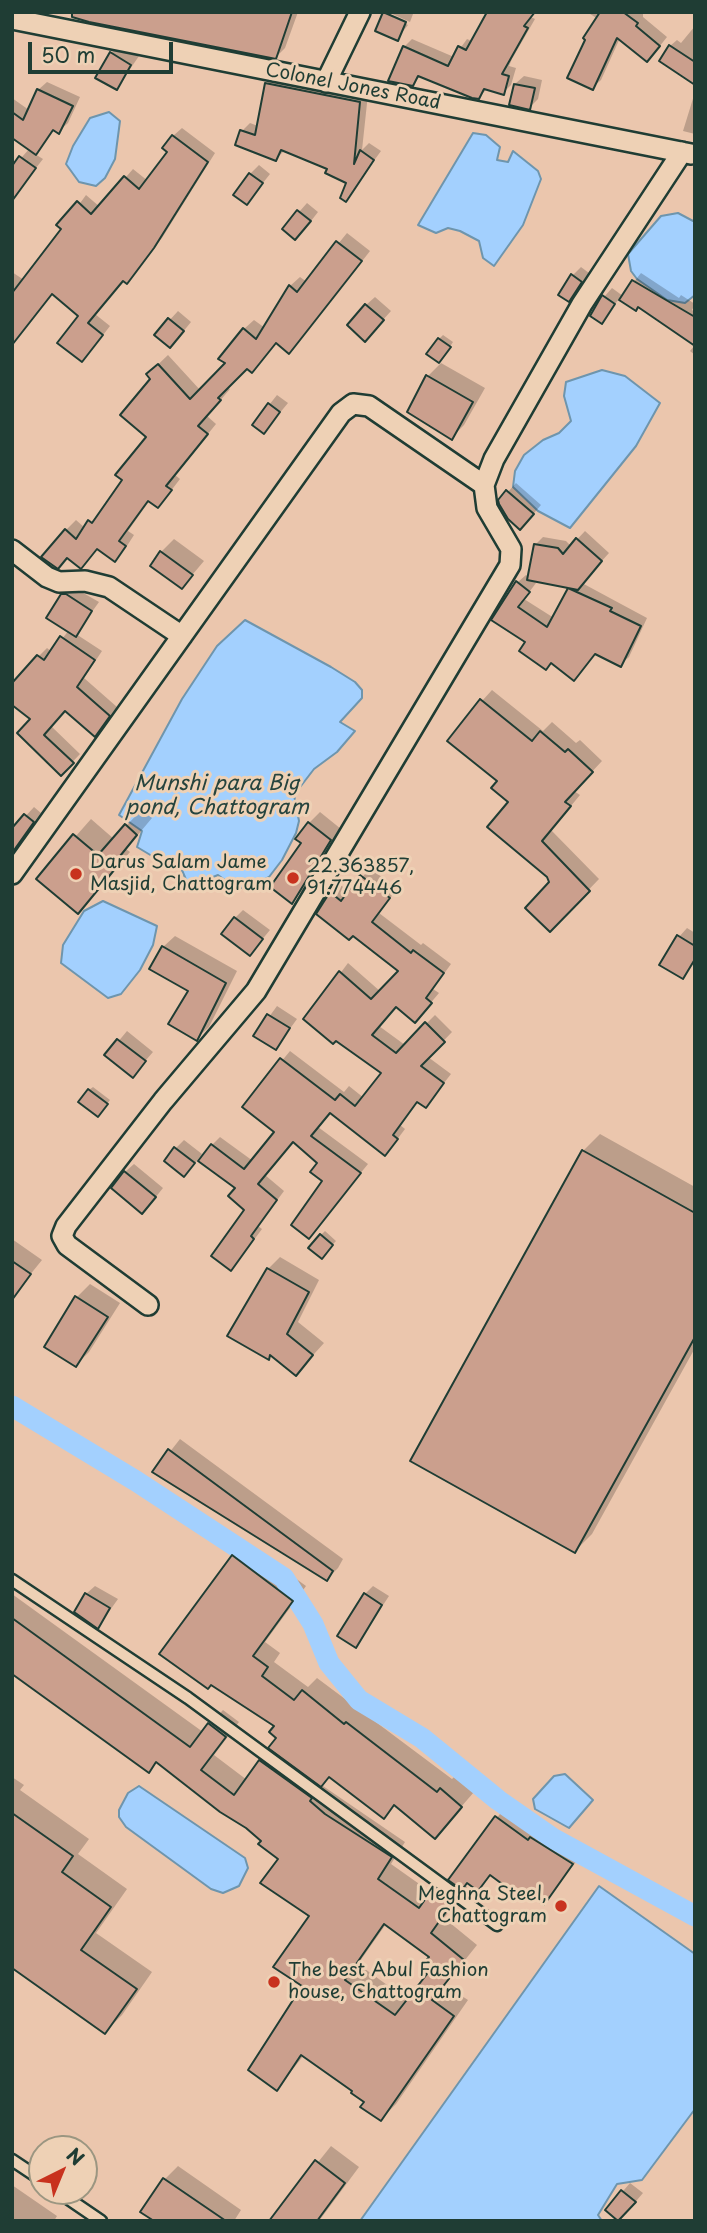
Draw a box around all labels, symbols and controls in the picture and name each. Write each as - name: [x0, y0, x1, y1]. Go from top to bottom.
- scale bar: [32, 28, 177, 72]
- text: 50 m: [41, 38, 95, 70]
- street label: Colonel Jones Road: [263, 59, 443, 115]
- water label: Munshi para Big pond, Chattogram: [125, 771, 309, 821]
- place label: Darus Salam Jame Masjid, Chattogram: [90, 852, 272, 896]
- place label: 22.363857, 91.774446: [307, 856, 414, 900]
- marker: Darus Salam Jame Masjid, Chattogram: [68, 866, 84, 882]
- marker: 22.363857, 91.774446: [285, 870, 301, 886]
- place label: Meghna Steel, Chattogram: [418, 1884, 547, 1928]
- marker: Meghna Steel, Chattogram: [553, 1898, 569, 1914]
- place label: The best Abul Fashion house, Chattogram: [288, 1960, 489, 2004]
- marker: The best Abul Fashion house, Chattogram: [266, 1974, 282, 1990]
- north arrow: [28, 2135, 98, 2205]
- text: N: [61, 2141, 91, 2171]

